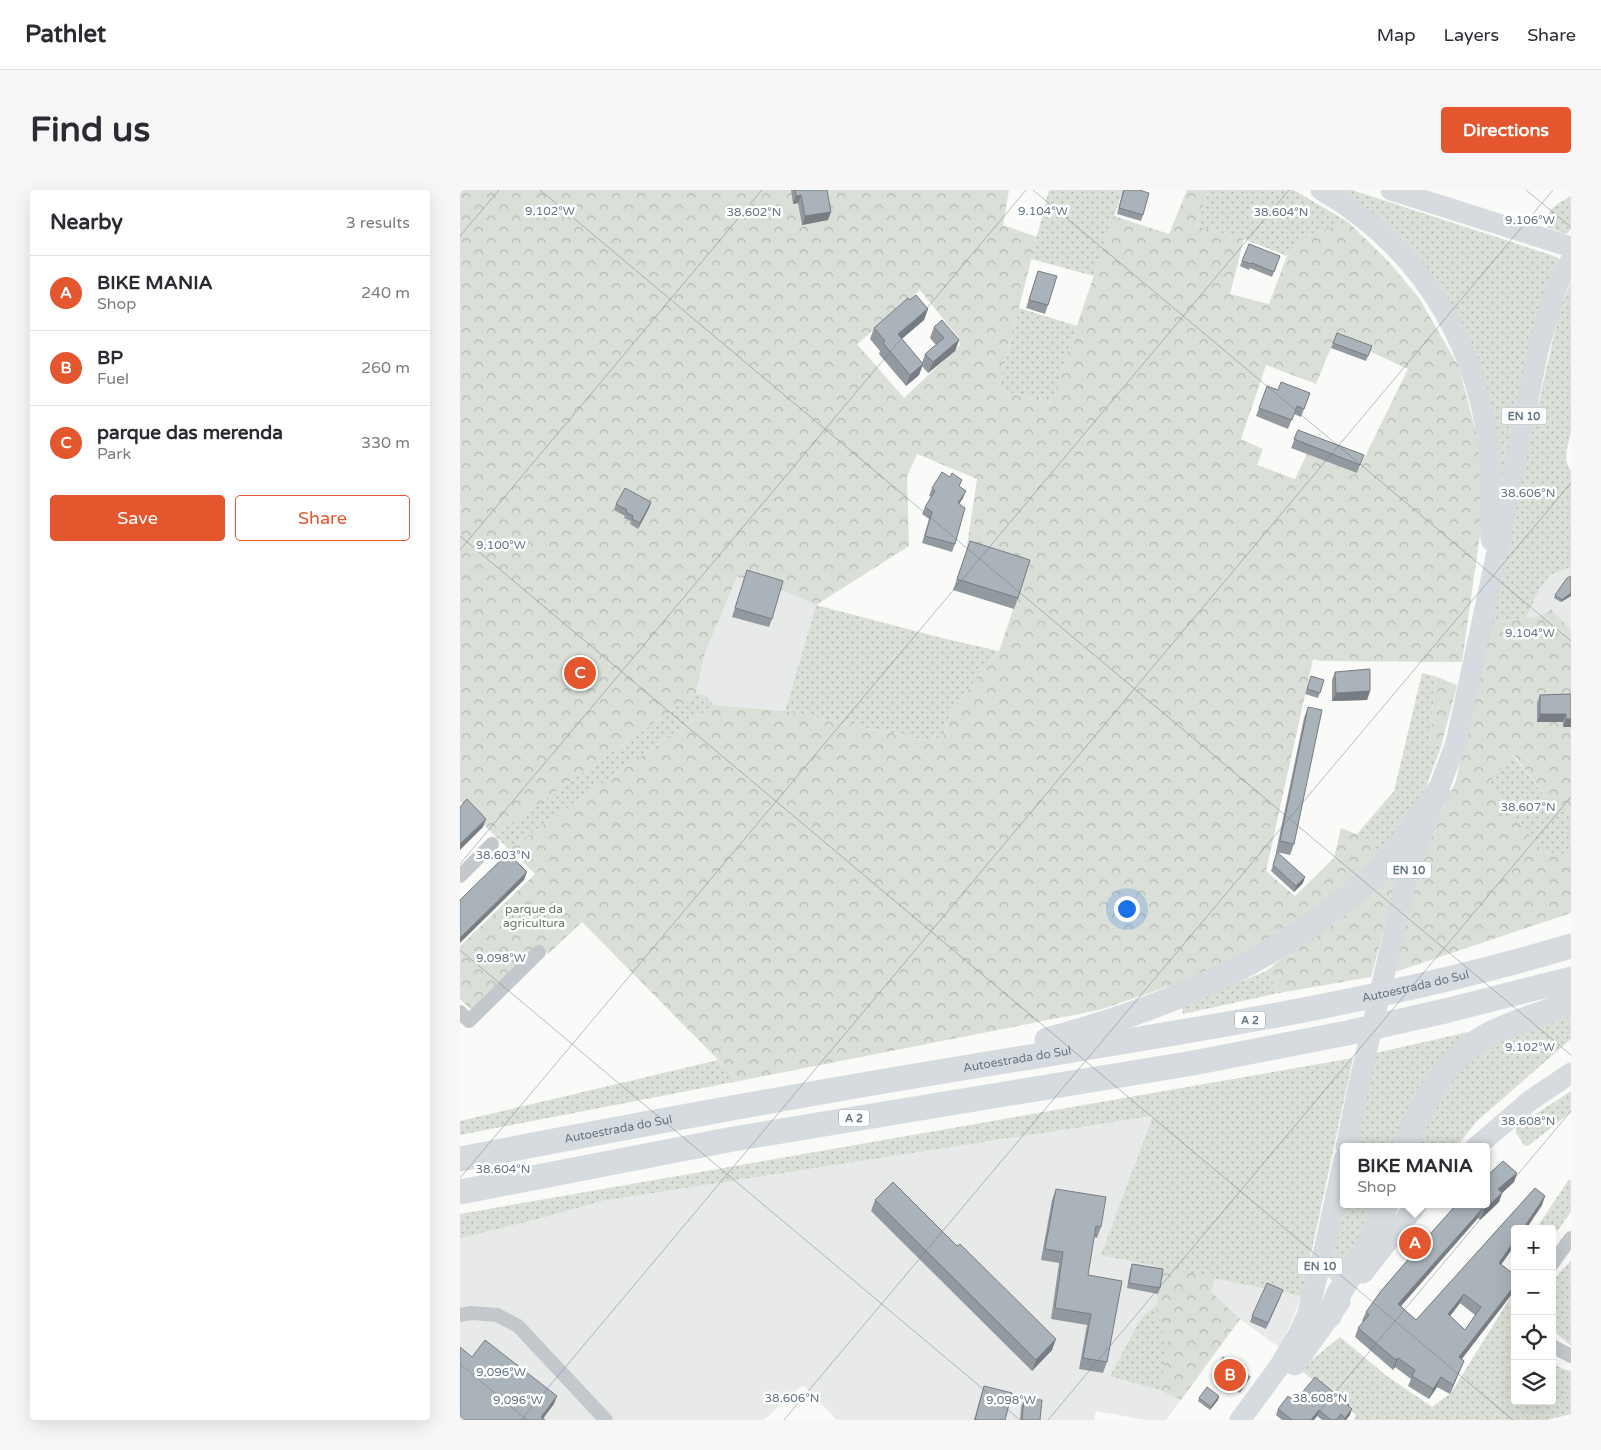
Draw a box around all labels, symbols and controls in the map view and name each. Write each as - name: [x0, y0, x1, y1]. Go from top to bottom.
- text: Pathlet: [25, 20, 106, 49]
- text: Map: [1377, 24, 1416, 46]
- text: Layers: [1444, 24, 1499, 46]
- text: Share: [1527, 24, 1576, 46]
- button: Directions: [1441, 107, 1571, 153]
- text: Find us: [30, 109, 150, 151]
- text: 9.102°W: [525, 204, 575, 218]
- text: 9.104°W: [1018, 204, 1068, 218]
- text: 38.602°N: [727, 205, 781, 219]
- text: 38.604°N: [1254, 205, 1308, 219]
- text: Nearby: [50, 210, 123, 235]
- text: 3 results: [346, 213, 410, 233]
- text: 9.106°W: [1505, 213, 1555, 227]
- text: BIKE MANIA: [97, 272, 213, 294]
- text: A: [60, 283, 72, 303]
- text: 240 m: [361, 283, 410, 303]
- text: Shop: [97, 294, 136, 314]
- text: BP: [97, 347, 123, 369]
- text: B: [60, 358, 72, 378]
- text: 260 m: [361, 358, 410, 378]
- text: Fuel: [97, 369, 129, 389]
- road number: EN 10: [1502, 408, 1546, 425]
- text: parque das merenda: [97, 422, 283, 444]
- text: C: [60, 433, 72, 453]
- text: 330 m: [361, 433, 410, 453]
- text: Park: [97, 444, 131, 464]
- text: 38.606°N: [1501, 486, 1555, 500]
- button: Save: [50, 495, 225, 541]
- button: Share: [235, 495, 410, 541]
- text: 9.100°W: [476, 538, 526, 552]
- text: 9.104°W: [1505, 626, 1555, 640]
- pin: C: [564, 654, 596, 692]
- text: 38.607°N: [1500, 800, 1556, 814]
- text: 38.603°N: [476, 848, 530, 862]
- road number: EN 10: [1386, 862, 1432, 878]
- your location: [1114, 896, 1140, 922]
- park label: parque da agricultura: [503, 902, 565, 930]
- text: 9.098°W: [476, 951, 526, 965]
- street label: Autoestrada do Sul: [1361, 967, 1470, 1005]
- road number: A 2: [1235, 1012, 1265, 1028]
- text: 9.102°W: [1505, 1040, 1555, 1054]
- street label: Autoestrada do Sul: [962, 1043, 1072, 1075]
- road number: A 2: [839, 1110, 869, 1126]
- street label: Autoestrada do Sul: [563, 1112, 673, 1146]
- text: 38.608°N: [1501, 1114, 1555, 1128]
- popup: [1340, 1143, 1490, 1208]
- text: BIKE MANIA: [1357, 1155, 1473, 1177]
- text: 38.604°N: [476, 1162, 530, 1176]
- text: Shop: [1357, 1177, 1396, 1197]
- pin: A: [1399, 1224, 1431, 1262]
- map controls: [1511, 1225, 1556, 1405]
- button: +: [1511, 1225, 1556, 1270]
- road number: EN 10: [1298, 1258, 1342, 1274]
- button: −: [1511, 1270, 1556, 1315]
- button: locate: [1511, 1315, 1556, 1360]
- pin: B: [1214, 1356, 1246, 1394]
- button: layers: [1511, 1360, 1556, 1405]
- text: 9.096°W: [476, 1365, 526, 1379]
- text: 38.606°N: [765, 1391, 819, 1405]
- text: 38.608°N: [1293, 1391, 1347, 1405]
- text: 9.096°W: [493, 1393, 543, 1407]
- text: 9.098°W: [986, 1393, 1036, 1407]

